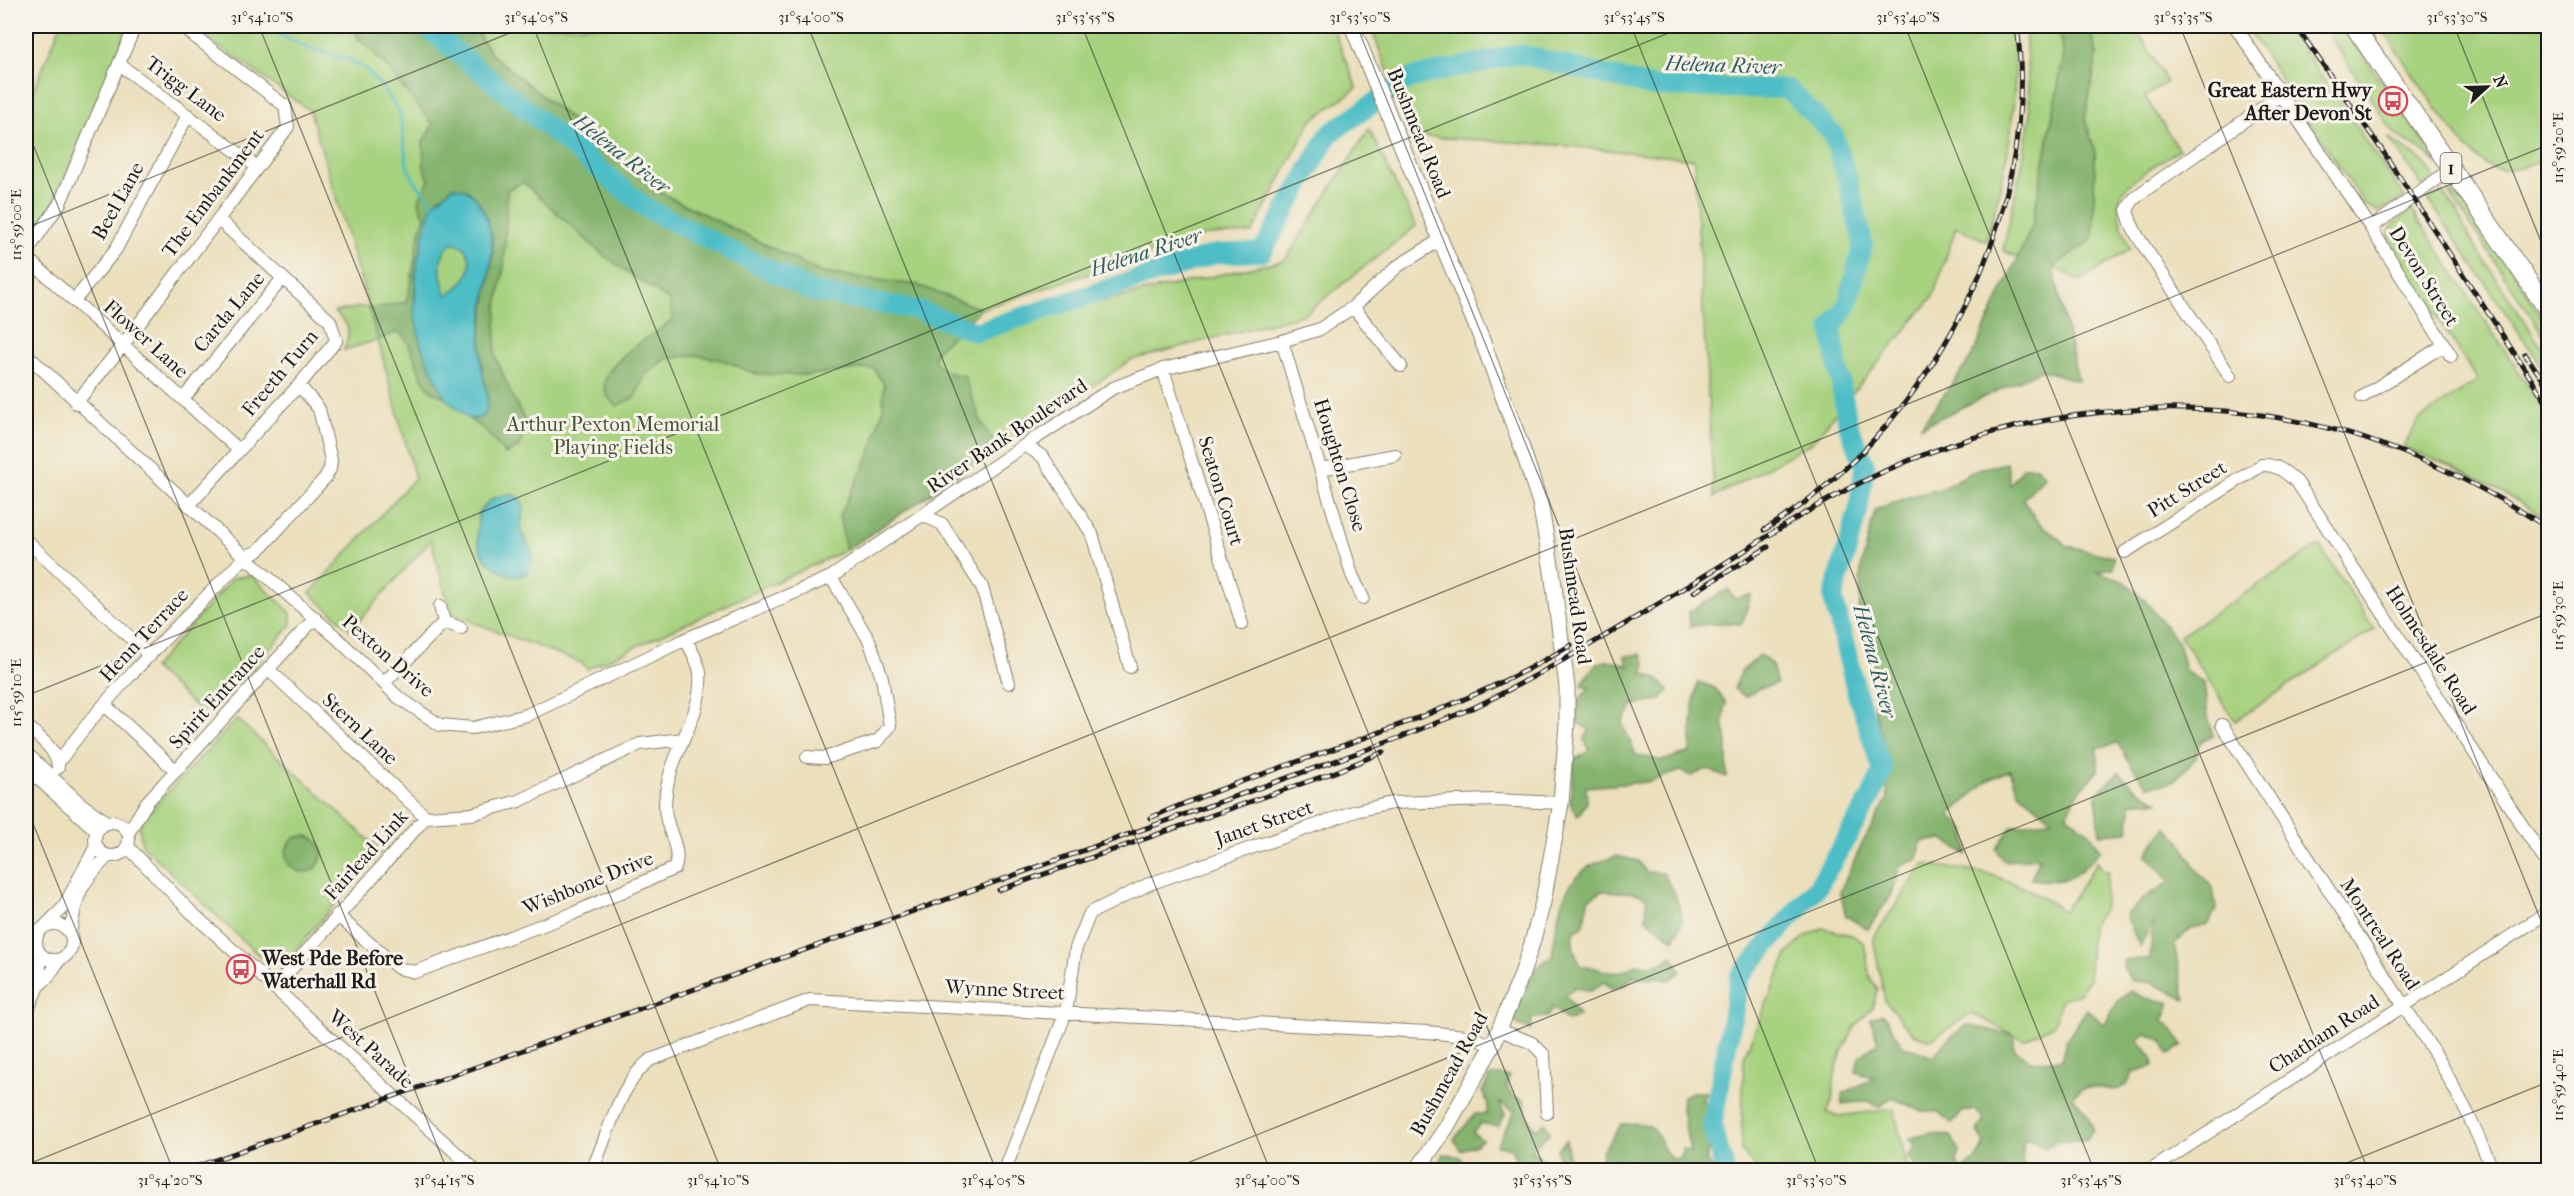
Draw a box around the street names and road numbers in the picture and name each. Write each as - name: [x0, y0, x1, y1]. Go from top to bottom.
- street label: Trigg Lane: [141, 51, 231, 127]
- street label: Bushmead Road: [1382, 65, 1456, 202]
- street label: The Embankment: [157, 124, 269, 262]
- road number: 1: [2440, 153, 2462, 183]
- street label: Beel Lane: [87, 158, 149, 244]
- street label: Devon Street: [2384, 222, 2464, 330]
- street label: Carda Lane: [189, 267, 269, 357]
- street label: Flower Lane: [99, 295, 193, 383]
- street label: Freeth Turn: [237, 325, 323, 421]
- street label: River Bank Boulevard: [922, 373, 1092, 498]
- street label: Houghton Close: [1309, 396, 1371, 534]
- street label: Seaton Court: [1193, 434, 1249, 548]
- street label: Pitt Street: [2143, 456, 2231, 522]
- street label: Bushmead Road: [1554, 526, 1596, 667]
- street label: Holmesdale Road: [2381, 581, 2482, 720]
- street label: Henn Terrace: [95, 583, 193, 687]
- street label: Pexton Drive: [338, 610, 439, 702]
- street label: Spirit Entrance: [164, 640, 270, 754]
- street label: Stern Lane: [318, 688, 402, 770]
- street label: Janet Street: [1210, 796, 1316, 851]
- street label: Fairlead Link: [319, 805, 413, 905]
- street label: Wishbone Drive: [518, 846, 657, 920]
- street label: Montreal Road: [2335, 874, 2425, 995]
- street label: Wynne Street: [944, 975, 1065, 1005]
- street label: Chatham Road: [2264, 989, 2384, 1078]
- street label: West Parade: [323, 1004, 418, 1093]
- street label: Bushmead Road: [1405, 1007, 1493, 1140]

